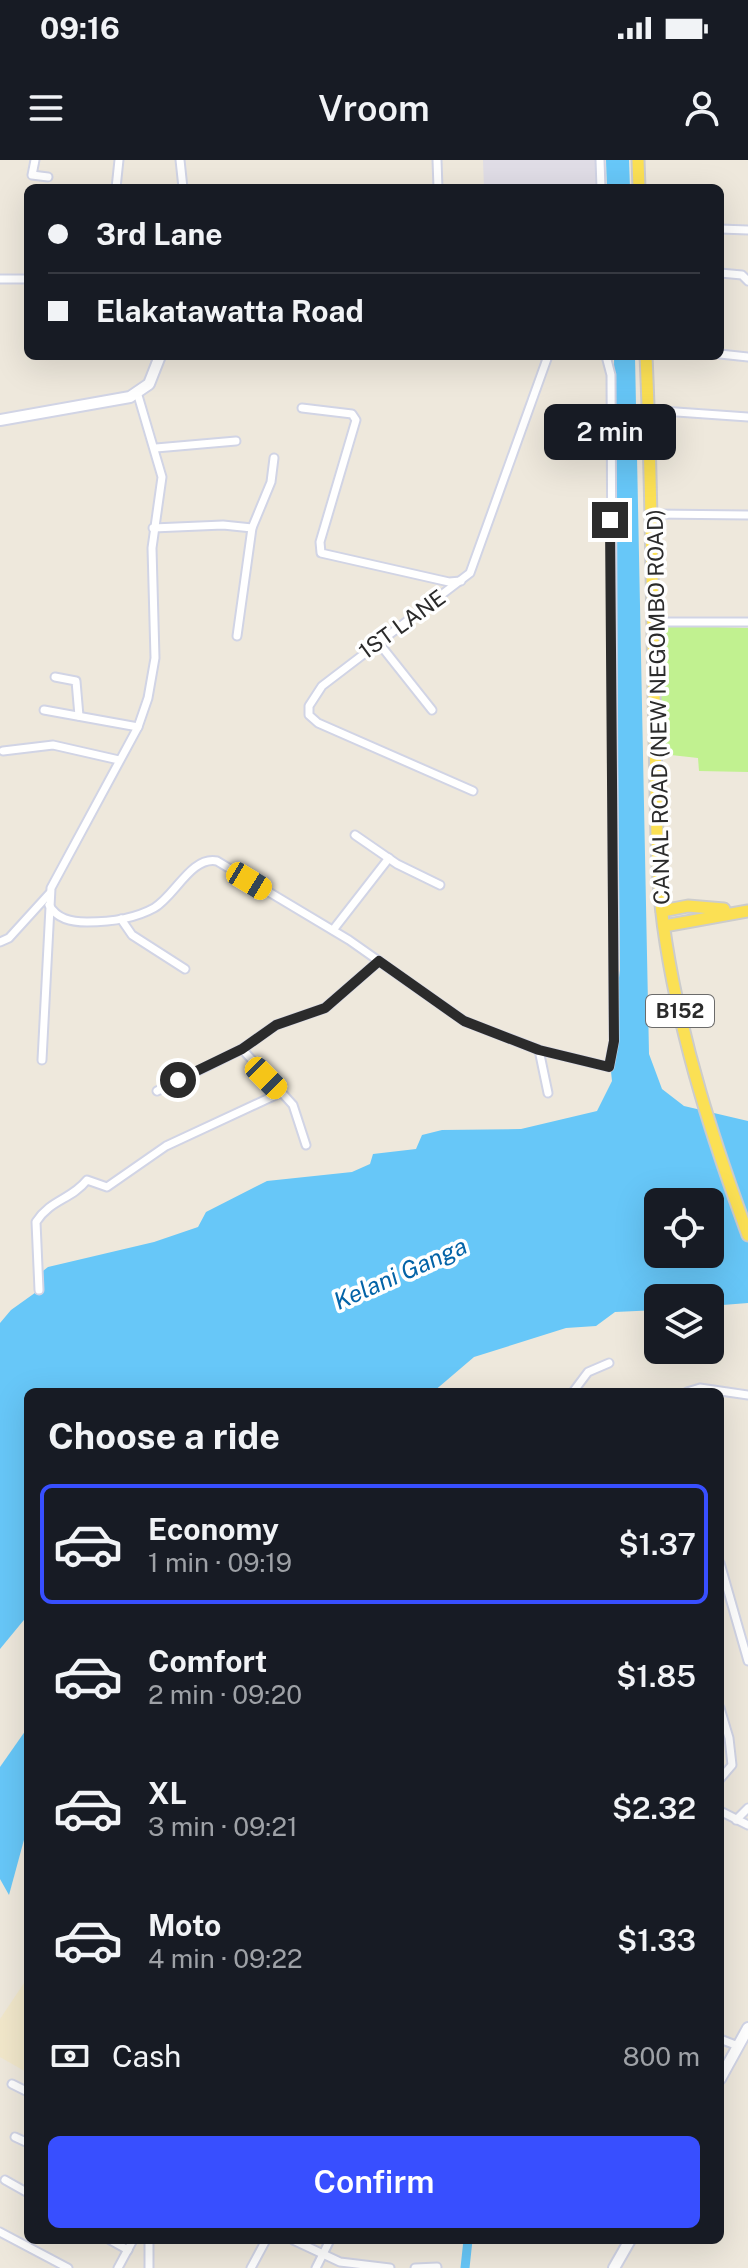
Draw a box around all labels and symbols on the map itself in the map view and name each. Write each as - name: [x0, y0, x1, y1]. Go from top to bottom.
- callout: 2 min: [544, 404, 676, 460]
- route end: [592, 502, 628, 538]
- street label: CANAL ROAD (NEW NEGOMBO ROAD): [642, 509, 674, 905]
- street label: 1ST LANE: [354, 584, 450, 664]
- car: [222, 858, 276, 904]
- road number: B152: [646, 995, 714, 1027]
- car: [241, 1053, 291, 1103]
- route start: [160, 1062, 196, 1098]
- water label: Kelani Ganga: [329, 1231, 471, 1315]

